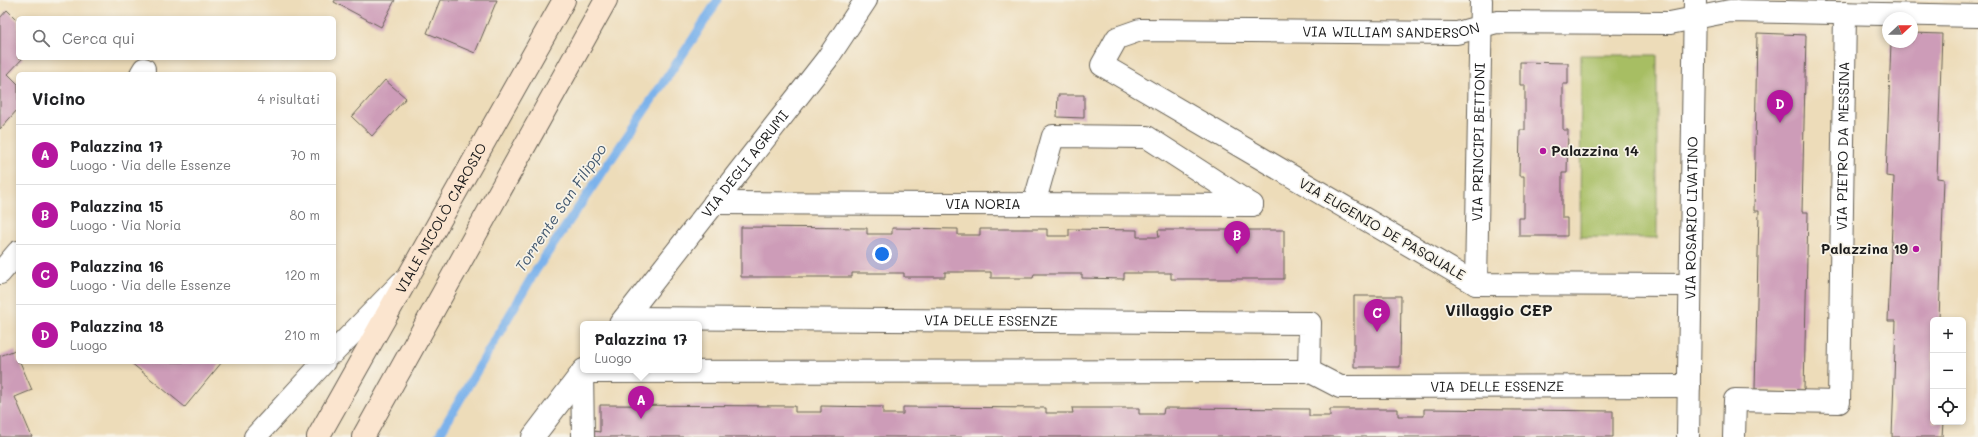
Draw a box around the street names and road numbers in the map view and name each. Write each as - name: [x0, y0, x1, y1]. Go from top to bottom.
- street label: VIA WILLIAM SANDERSON: [1302, 17, 1482, 42]
- street label: VIA PIETRO DA MESSINA: [1832, 61, 1853, 231]
- street label: VIA PRINCIPI BETTONI: [1467, 63, 1489, 221]
- street label: VIA DEGLI AGRUMI: [697, 106, 792, 221]
- street label: VIA ROSARIO LIVATINO: [1680, 136, 1702, 300]
- street label: VIALE NICOLÒ CAROSIO: [391, 139, 491, 297]
- street label: VIA EUGENIO DE PASQUALE: [1295, 173, 1469, 284]
- street label: VIA NORIA: [945, 194, 1021, 213]
- street label: VIA DELLE ESSENZE: [924, 310, 1058, 330]
- street label: VIA DELLE ESSENZE: [1430, 376, 1564, 396]

